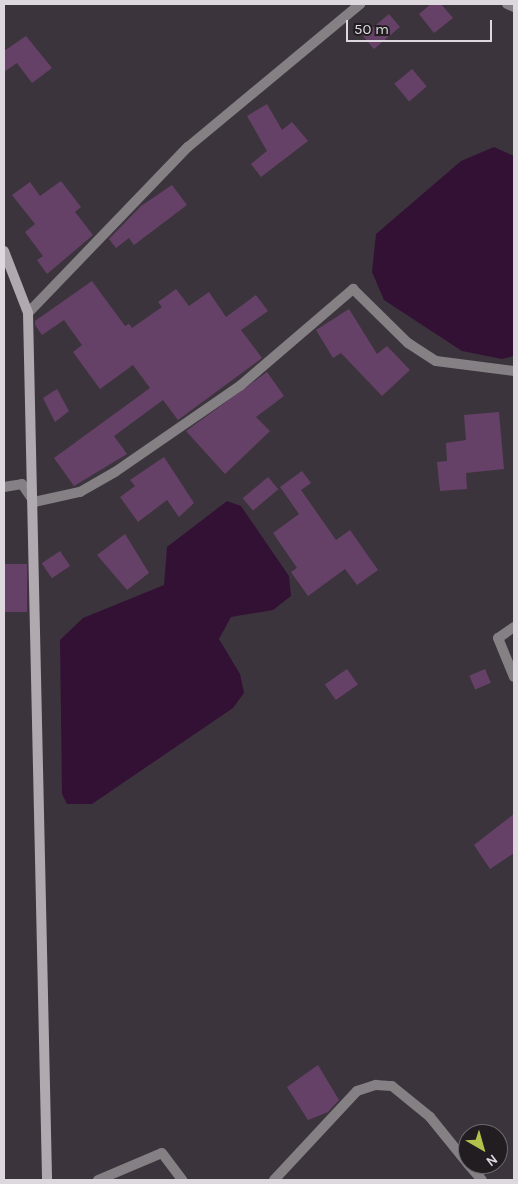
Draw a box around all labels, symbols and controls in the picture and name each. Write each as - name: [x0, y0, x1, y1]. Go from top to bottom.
- scale bar: [348, 10, 494, 42]
- text: 50 m: [354, 20, 389, 38]
- north arrow: [458, 1124, 508, 1174]
- text: N: [483, 1151, 501, 1170]

